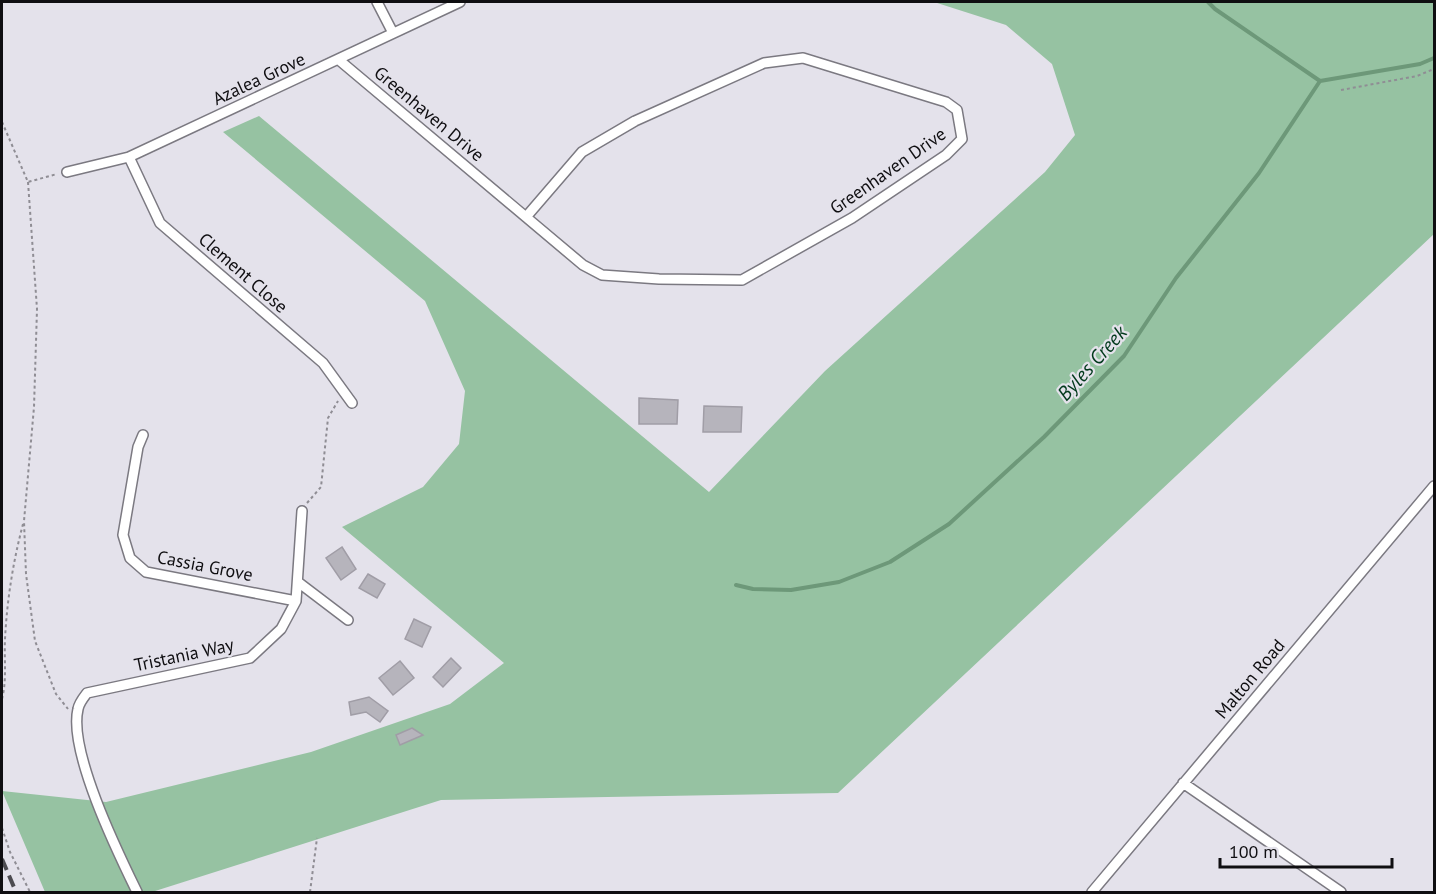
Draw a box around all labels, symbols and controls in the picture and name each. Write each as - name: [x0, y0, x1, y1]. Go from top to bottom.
- street label: Azalea Grove: [209, 47, 309, 110]
- street label: Greenhaven Drive: [370, 61, 489, 166]
- street label: Greenhaven Drive: [825, 122, 950, 219]
- street label: Clement Close: [194, 227, 293, 318]
- water label: Byles Creek: [1052, 319, 1133, 406]
- street label: Cassia Grove: [155, 545, 255, 586]
- street label: Tristania Way: [132, 633, 236, 676]
- street label: Malton Road: [1210, 634, 1290, 723]
- scale bar: [1220, 831, 1392, 869]
- text: 100 m: [1229, 840, 1278, 863]

